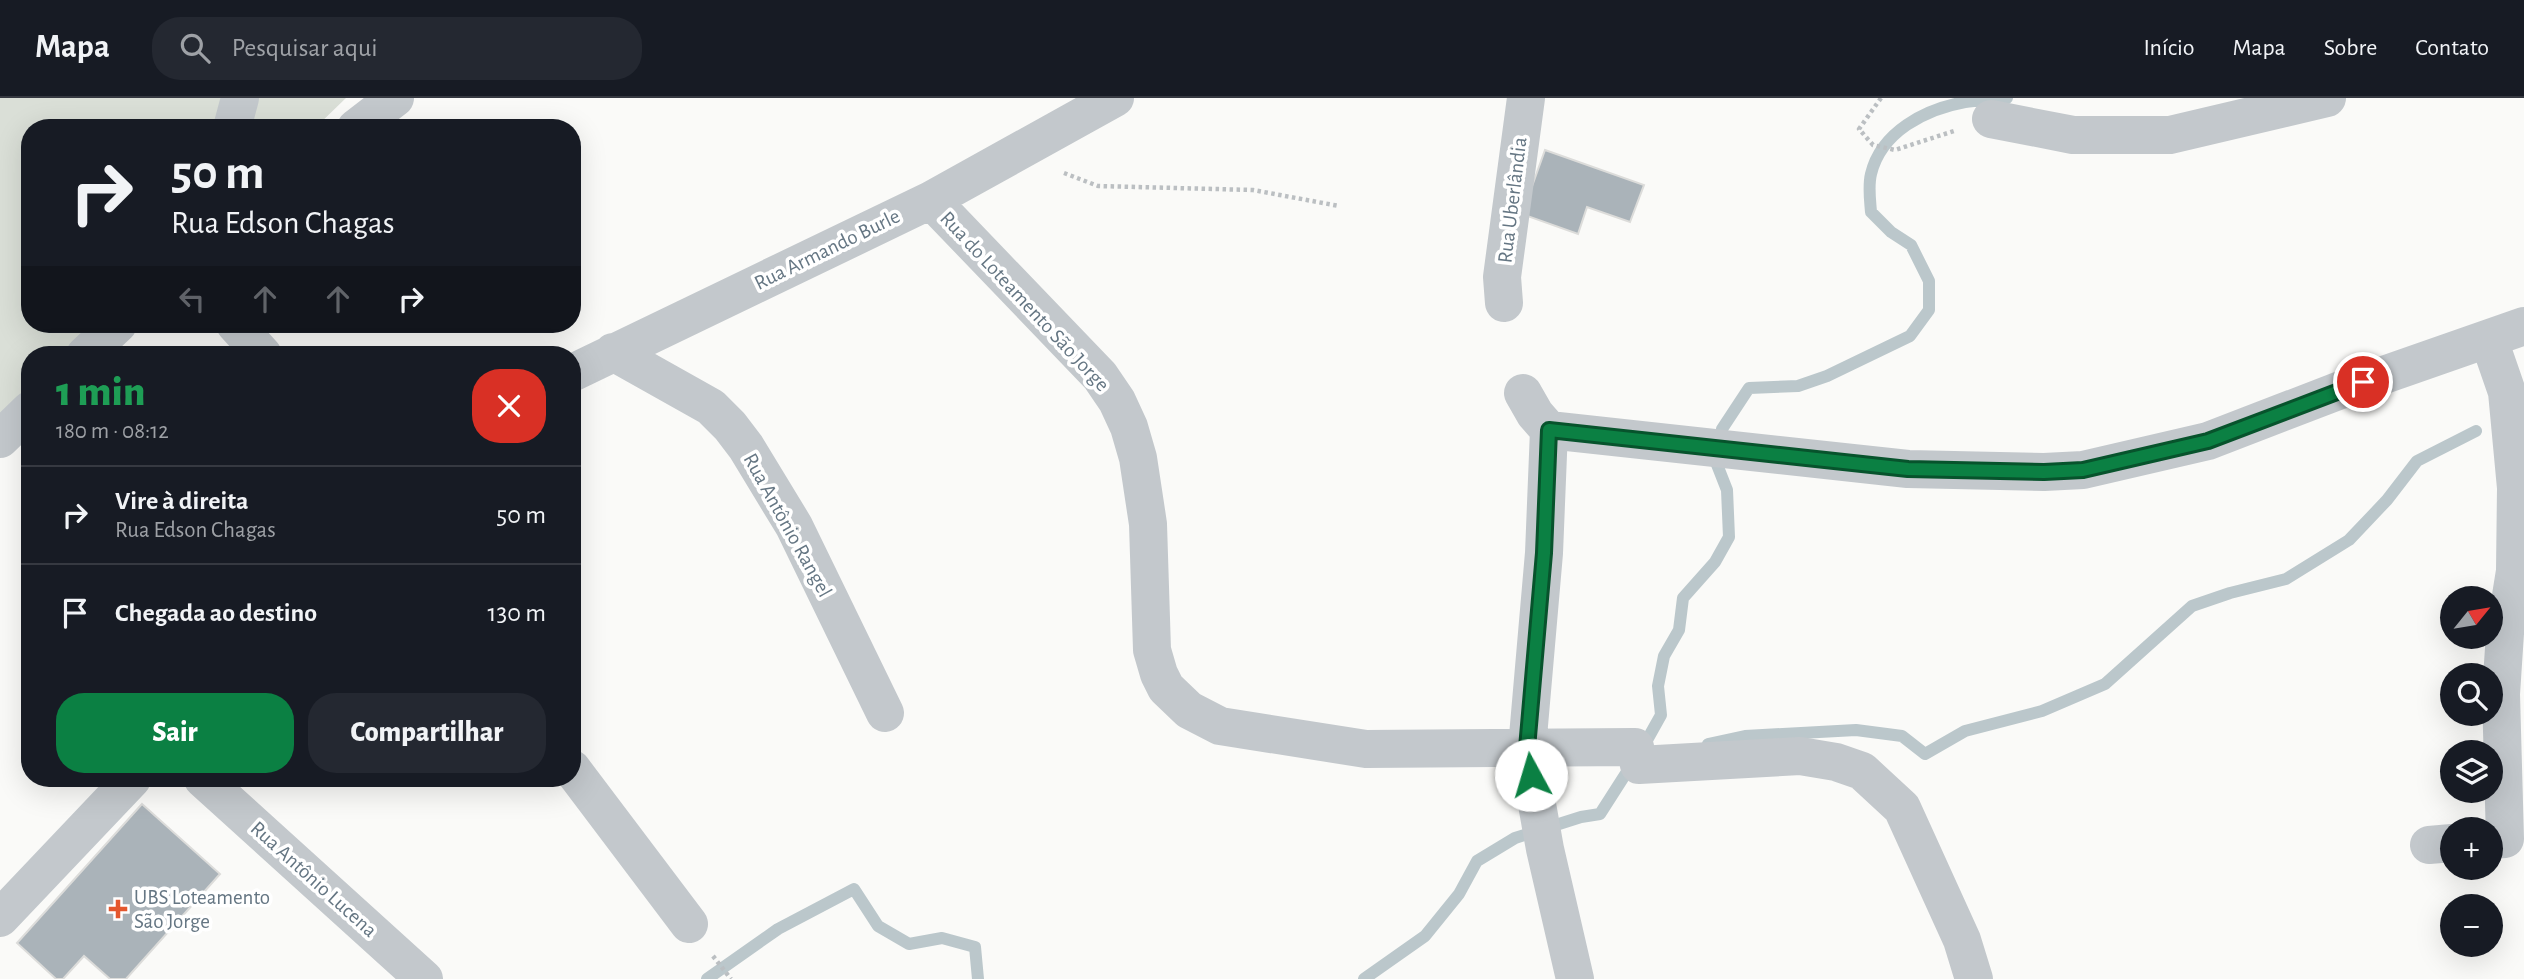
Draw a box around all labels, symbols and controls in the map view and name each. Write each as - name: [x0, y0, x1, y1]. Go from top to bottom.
- search box: [152, 17, 642, 80]
- icon: search: [176, 29, 214, 67]
- text: Mapa: [35, 31, 110, 64]
- text: Pesquisar aqui: [232, 35, 378, 61]
- text: Início: [2143, 36, 2195, 60]
- text: Mapa: [2233, 36, 2286, 60]
- text: Sobre: [2324, 36, 2377, 60]
- text: Contato: [2415, 36, 2489, 60]
- street label: Rua Uberlândia: [1494, 136, 1531, 264]
- icon: right: [56, 147, 147, 238]
- text: 50 m: [171, 149, 265, 198]
- street label: Rua Armando Burle: [751, 205, 903, 294]
- text: Rua Edson Chagas: [171, 207, 395, 239]
- street label: Rua do Loteamento São Jorge: [936, 207, 1113, 395]
- icon: left: [173, 280, 211, 318]
- icon: ahead: [246, 280, 284, 318]
- icon: ahead: [319, 280, 357, 318]
- icon: right: [392, 280, 430, 318]
- pin: [2333, 352, 2393, 412]
- icon: arrive: [2344, 363, 2382, 401]
- button: close: [472, 369, 546, 443]
- text: 1 min: [56, 371, 145, 413]
- text: 180 m · 08:12: [56, 420, 169, 443]
- street label: Rua Antônio Rangel: [739, 450, 836, 601]
- text: Vire à direita: [115, 488, 249, 514]
- icon: right: [56, 496, 94, 534]
- text: 50 m: [496, 502, 546, 528]
- text: Rua Edson Chagas: [115, 519, 276, 542]
- north arrow: [2440, 586, 2502, 649]
- map controls: [2440, 586, 2503, 957]
- icon: arrive: [56, 594, 94, 632]
- text: Chegada ao destino: [115, 600, 317, 626]
- text: 130 m: [488, 600, 546, 626]
- button: search: [2440, 663, 2503, 726]
- button: Sair: [56, 693, 294, 773]
- button: Compartilhar: [308, 693, 546, 773]
- position arrow: [1494, 738, 1568, 812]
- button: layers: [2440, 740, 2503, 803]
- street label: Rua Antônio Lucena: [247, 817, 381, 941]
- button: +: [2440, 817, 2503, 880]
- place label: UBS Loteamento São Jorge: [134, 887, 270, 932]
- button: −: [2440, 894, 2503, 957]
- marker: UBS Loteamento São Jorge: [108, 899, 128, 919]

